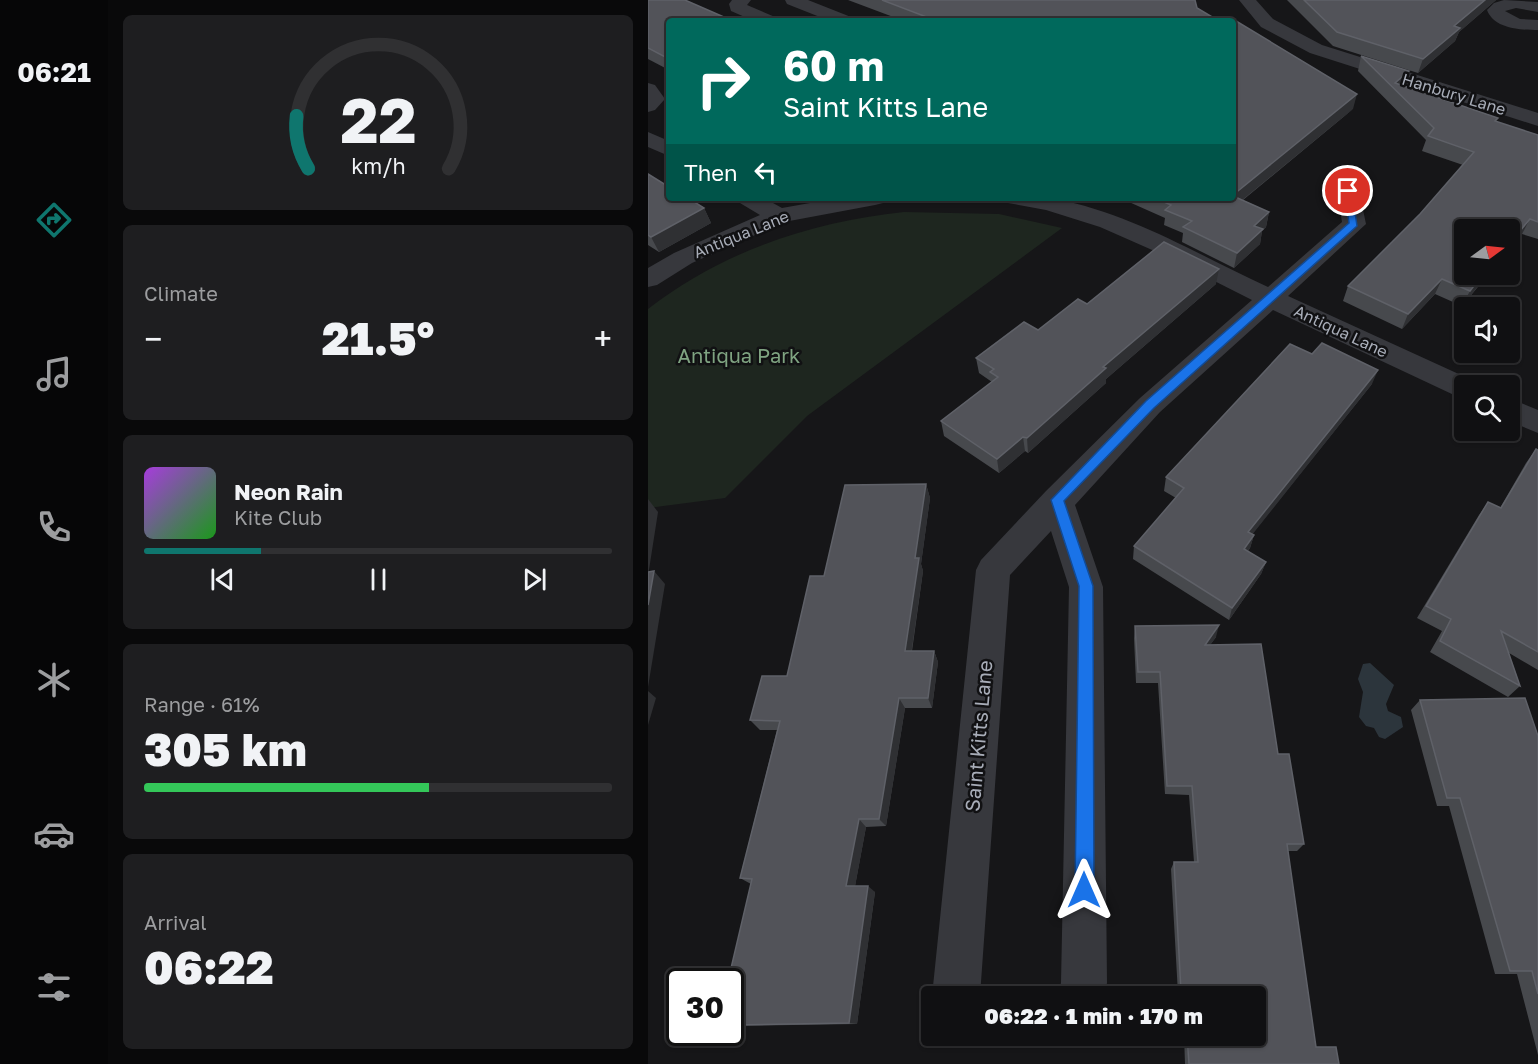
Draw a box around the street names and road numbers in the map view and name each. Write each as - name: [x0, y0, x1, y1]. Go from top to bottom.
- street label: Hanbury Lane: [1400, 69, 1508, 119]
- street label: Antiqua Lane: [690, 206, 792, 262]
- street label: Antiqua Lane: [1291, 301, 1391, 361]
- street label: Saint Kitts Lane: [959, 659, 997, 813]

